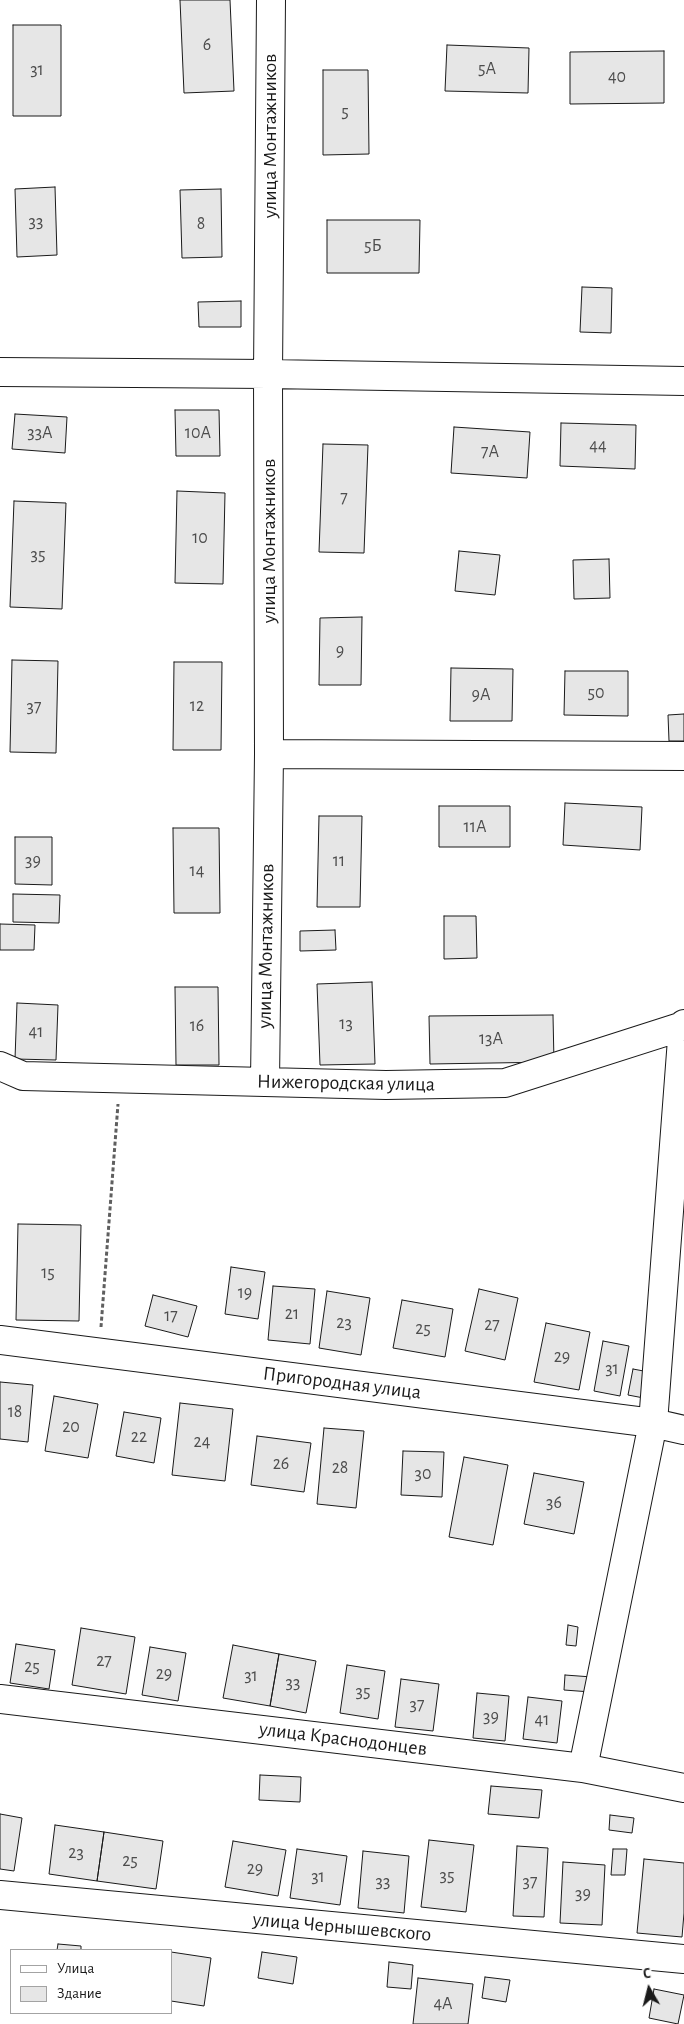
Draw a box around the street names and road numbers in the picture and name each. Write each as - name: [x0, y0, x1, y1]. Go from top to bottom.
- street label: улица Монтажников: [258, 54, 282, 218]
- street label: улица Монтажников: [257, 459, 281, 623]
- street label: улица Монтажников: [253, 863, 279, 1029]
- street label: Нижегородская улица: [257, 1069, 435, 1097]
- street label: Пригородная улица: [262, 1361, 422, 1405]
- street label: улица Краснодонцев: [258, 1717, 428, 1761]
- street label: улица Чернышевского: [252, 1907, 432, 1947]

